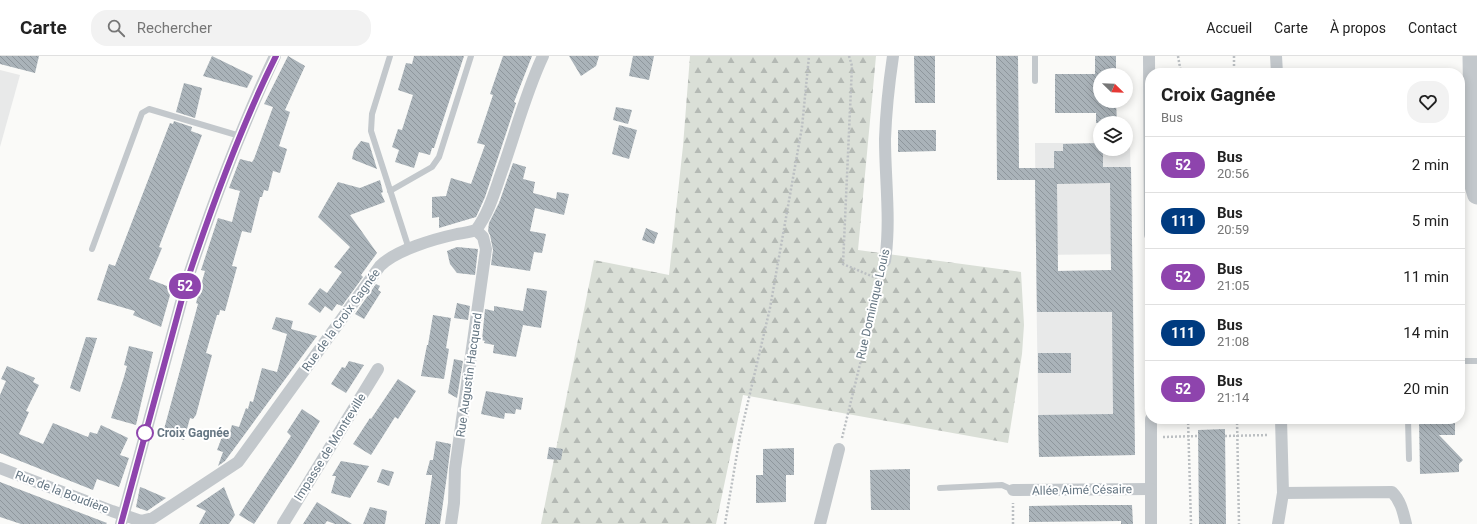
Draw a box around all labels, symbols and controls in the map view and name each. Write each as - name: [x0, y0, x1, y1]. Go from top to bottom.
- search box: [91, 10, 371, 46]
- text: Carte: [20, 16, 67, 39]
- icon: search: [105, 17, 127, 39]
- text: Rechercher: [137, 19, 212, 37]
- text: Accueil: [1206, 20, 1252, 36]
- text: Carte: [1274, 20, 1308, 36]
- text: À propos: [1330, 20, 1386, 36]
- text: Contact: [1408, 20, 1457, 36]
- north arrow: [1093, 68, 1133, 108]
- map controls: [1093, 68, 1133, 156]
- button: heart: [1407, 81, 1449, 123]
- text: Croix Gagnée: [1161, 83, 1275, 106]
- text: Bus: [1161, 110, 1183, 125]
- button: layers: [1093, 116, 1133, 156]
- text: Bus: [1217, 148, 1243, 166]
- text: 2 min: [1412, 156, 1449, 174]
- text: 52: [1175, 157, 1191, 173]
- text: 20:56: [1217, 166, 1249, 181]
- text: Bus: [1217, 204, 1243, 222]
- text: 5 min: [1412, 212, 1449, 230]
- text: 111: [1171, 213, 1195, 229]
- text: 20:59: [1217, 222, 1249, 237]
- street label: Rue Dominique Louis: [853, 247, 893, 361]
- text: Bus: [1217, 260, 1243, 278]
- street label: Rue de la Croix Gagnée: [299, 266, 383, 374]
- text: 11 min: [1403, 268, 1449, 286]
- text: 52: [1175, 269, 1191, 285]
- line badge: 52: [167, 273, 203, 299]
- text: 52: [177, 278, 193, 294]
- text: 21:05: [1217, 278, 1249, 293]
- street label: Rue Augustin Hacquard: [453, 312, 485, 438]
- text: Bus: [1217, 316, 1243, 334]
- text: 14 min: [1403, 324, 1449, 342]
- text: 111: [1171, 325, 1195, 341]
- text: 21:08: [1217, 334, 1249, 349]
- text: Bus: [1217, 372, 1243, 390]
- text: 20 min: [1403, 380, 1449, 398]
- text: 52: [1175, 381, 1191, 397]
- text: 21:14: [1217, 390, 1249, 405]
- street label: Impasse de Montreville: [291, 391, 369, 503]
- marker: Croix Gagnée: [136, 424, 154, 442]
- place label: Croix Gagnée: [157, 426, 230, 440]
- street label: Rue de la Boudière: [13, 468, 111, 516]
- street label: Allée Aimé Césaire: [1032, 482, 1132, 498]

